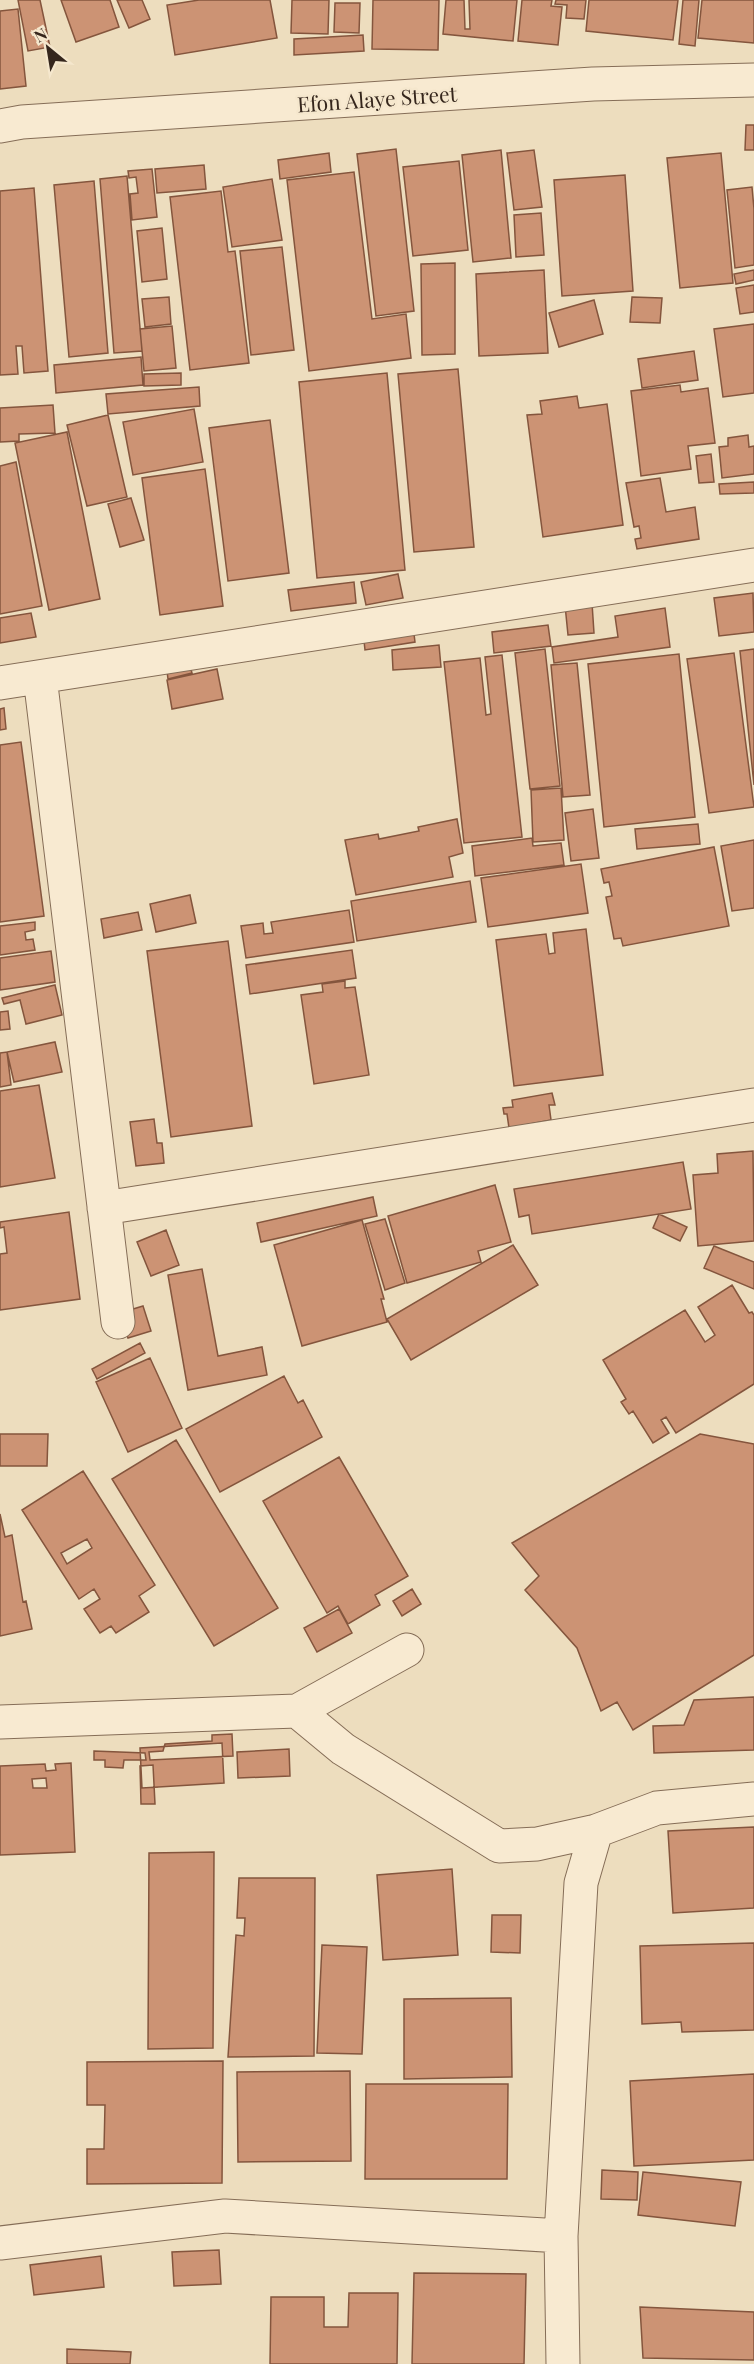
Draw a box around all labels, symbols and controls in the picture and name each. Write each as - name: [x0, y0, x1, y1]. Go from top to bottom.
- north arrow: [18, 18, 78, 78]
- text: N: [30, 22, 51, 47]
- street label: Efon Alaye Street: [296, 78, 458, 118]

